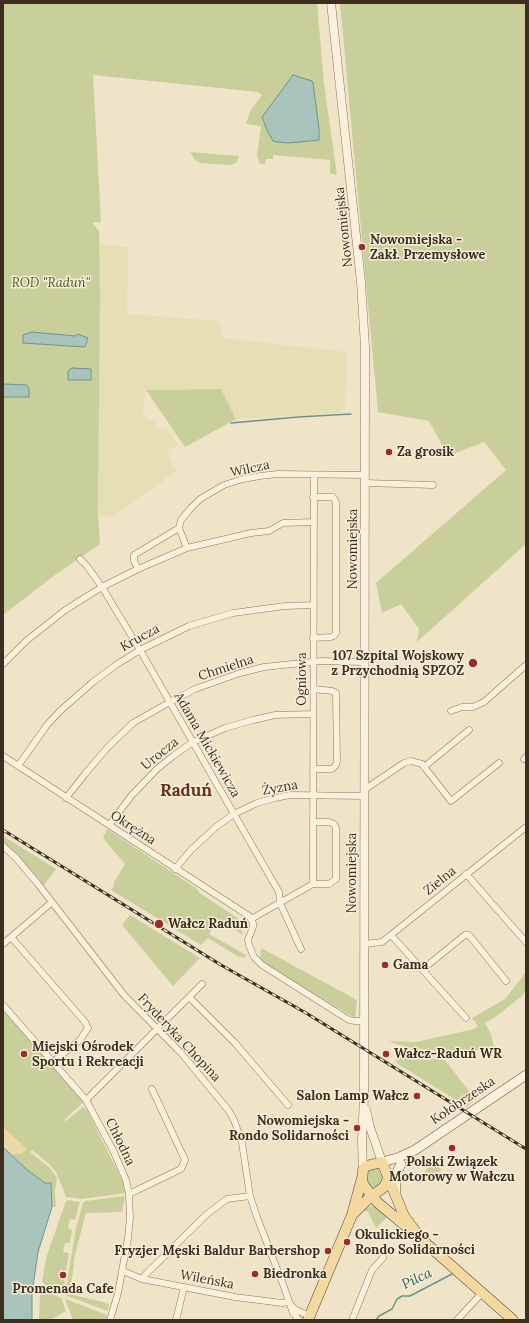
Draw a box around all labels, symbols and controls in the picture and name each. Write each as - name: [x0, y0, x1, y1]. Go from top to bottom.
- street label: Nowomiejska: [332, 186, 356, 268]
- place label: Nowomiejska - Zakł. Przemysłowe: [370, 232, 486, 263]
- marker: Nowomiejska - Zakł. Przemysłowe: [357, 242, 367, 252]
- park label: ROD "Raduń": [12, 275, 90, 291]
- place label: Za grosik: [397, 444, 454, 460]
- marker: Za grosik: [384, 447, 394, 457]
- street label: Wilcza: [229, 457, 271, 481]
- street label: Nowomiejska: [345, 509, 361, 589]
- street label: Krucza: [118, 621, 162, 655]
- place label: 107 Szpital Wojskowy z Przychodnią SPZOZ: [331, 648, 464, 679]
- street label: Chmielna: [196, 652, 256, 684]
- street label: Ogniowa: [294, 652, 310, 706]
- marker: 107 Szpital Wojskowy z Przychodnią SPZOZ: [467, 657, 479, 669]
- street label: Adama Mickiewicza: [171, 690, 243, 800]
- street label: Urocza: [138, 734, 182, 774]
- street label: Żyzna: [261, 777, 299, 799]
- district label: Raduń: [160, 781, 212, 801]
- street label: Okrężna: [107, 808, 159, 848]
- street label: Nowomiejska: [344, 833, 360, 913]
- street label: Zielna: [421, 863, 459, 899]
- place label: Wałcz Raduń: [168, 916, 248, 932]
- marker: Wałcz Raduń: [153, 918, 165, 930]
- place label: Gama: [393, 957, 428, 973]
- marker: Gama: [380, 960, 390, 970]
- street label: Fryderyka Chopina: [134, 991, 224, 1085]
- place label: Miejski Ośrodek Sportu i Rekreacji: [32, 1039, 144, 1070]
- place label: Wałcz-Raduń WR: [394, 1046, 502, 1062]
- marker: Miejski Ośrodek Sportu i Rekreacji: [19, 1049, 29, 1059]
- marker: Wałcz-Raduń WR: [381, 1049, 391, 1059]
- street label: Kołobrzeska: [428, 1074, 498, 1128]
- place label: Salon Lamp Wałcz: [297, 1088, 409, 1104]
- marker: Salon Lamp Wałcz: [412, 1091, 422, 1101]
- place label: Nowomiejska - Rondo Solidarności: [229, 1113, 349, 1144]
- street label: Chłodna: [102, 1116, 138, 1168]
- marker: Nowomiejska - Rondo Solidarności: [352, 1123, 362, 1133]
- marker: Polski Związek Motorowy w Wałczu: [447, 1143, 457, 1153]
- place label: Polski Związek Motorowy w Wałczu: [389, 1154, 515, 1185]
- place label: Okulickiego - Rondo Solidarności: [355, 1227, 475, 1258]
- marker: Okulickiego - Rondo Solidarności: [342, 1237, 352, 1247]
- place label: Fryzjer Męski Baldur Barbershop: [114, 1243, 320, 1259]
- marker: Fryzjer Męski Baldur Barbershop: [323, 1246, 333, 1256]
- water label: Pilca: [399, 1265, 435, 1293]
- place label: Biedronka: [263, 1266, 327, 1282]
- street label: Wileńska: [179, 1267, 235, 1293]
- marker: Biedronka: [250, 1269, 260, 1279]
- marker: Promenada Cafe: [58, 1270, 68, 1280]
- place label: Promenada Cafe: [12, 1281, 114, 1297]

